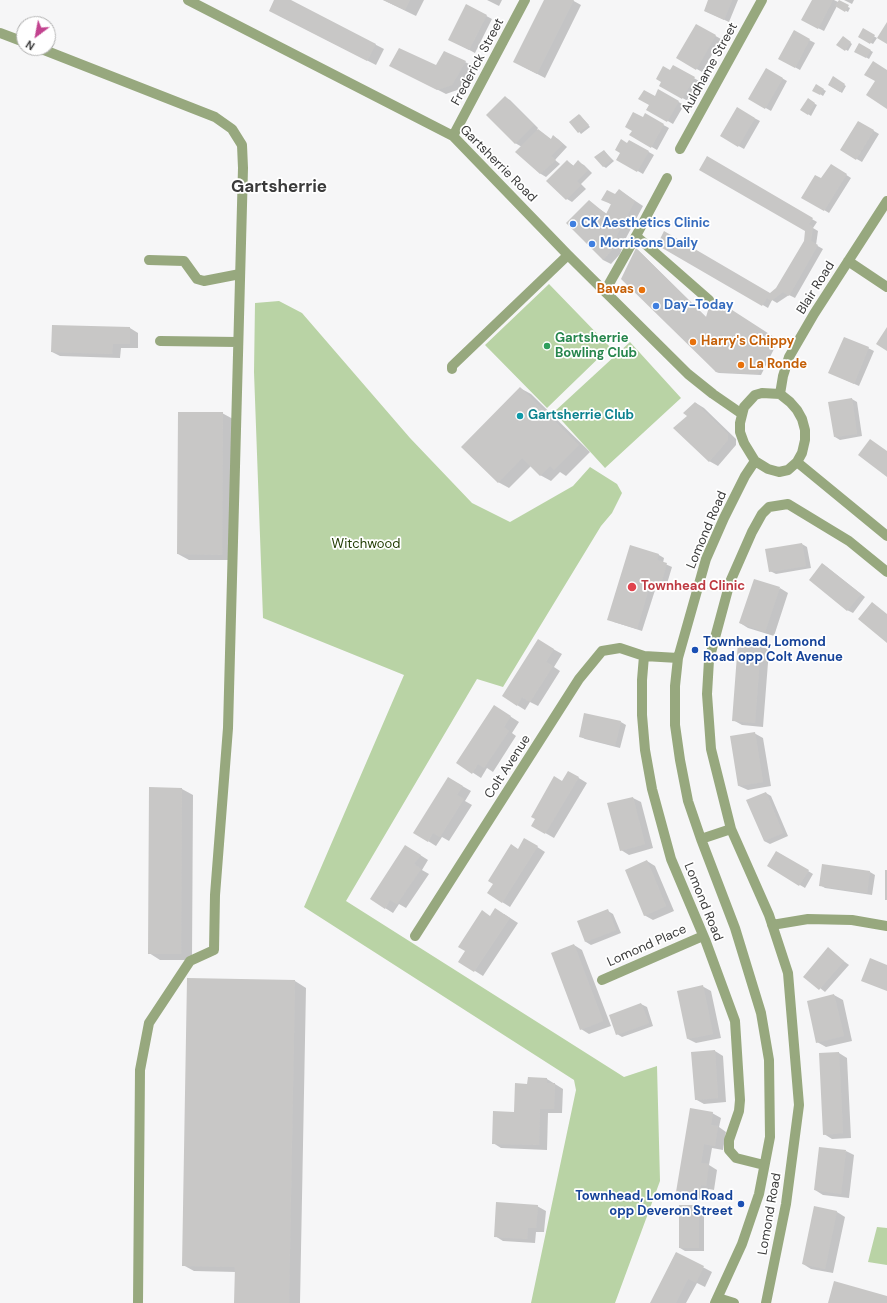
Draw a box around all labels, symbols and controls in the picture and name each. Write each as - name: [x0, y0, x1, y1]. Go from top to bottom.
- north arrow: [16, 16, 56, 56]
- street label: Frederick Street: [448, 16, 508, 108]
- street label: Auldhame Street: [679, 20, 741, 116]
- text: N: [23, 37, 37, 53]
- street label: Gartsherrie Road: [456, 122, 540, 206]
- district label: Gartsherrie: [231, 178, 327, 198]
- place label: CK Aesthetics Clinic: [581, 216, 710, 232]
- marker: CK Aesthetics Clinic: [568, 219, 578, 229]
- place label: Morrisons Daily: [600, 236, 698, 252]
- marker: Morrisons Daily: [587, 239, 597, 249]
- street label: Blair Road: [794, 259, 838, 317]
- place label: Bavas: [597, 282, 634, 298]
- marker: Bavas: [637, 285, 647, 295]
- place label: Day-Today: [664, 298, 734, 314]
- marker: Day-Today: [651, 301, 661, 311]
- place label: Gartsherrie Bowling Club: [555, 331, 637, 362]
- place label: Harry's Chippy: [701, 334, 794, 350]
- marker: Harry's Chippy: [688, 337, 698, 347]
- marker: Gartsherrie Bowling Club: [542, 341, 552, 351]
- place label: La Ronde: [749, 357, 807, 373]
- marker: La Ronde: [736, 360, 746, 370]
- place label: Gartsherrie Club: [528, 408, 634, 424]
- marker: Gartsherrie Club: [515, 411, 525, 421]
- street label: Lomond Road: [684, 489, 730, 571]
- park label: Witchwood: [332, 537, 400, 553]
- place label: Townhead Clinic: [641, 579, 745, 595]
- marker: Townhead Clinic: [626, 581, 638, 593]
- place label: Townhead, Lomond Road opp Colt Avenue: [703, 635, 843, 666]
- marker: Townhead, Lomond Road opp Colt Avenue: [690, 645, 700, 655]
- street label: Colt Avenue: [482, 732, 534, 802]
- street label: Lomond Road: [680, 861, 726, 943]
- street label: Lomond Place: [605, 922, 689, 970]
- street label: Lomond Road: [755, 1172, 785, 1256]
- place label: Townhead, Lomond Road opp Deveron Street: [575, 1189, 733, 1220]
- marker: Townhead, Lomond Road opp Deveron Street: [736, 1199, 746, 1209]

